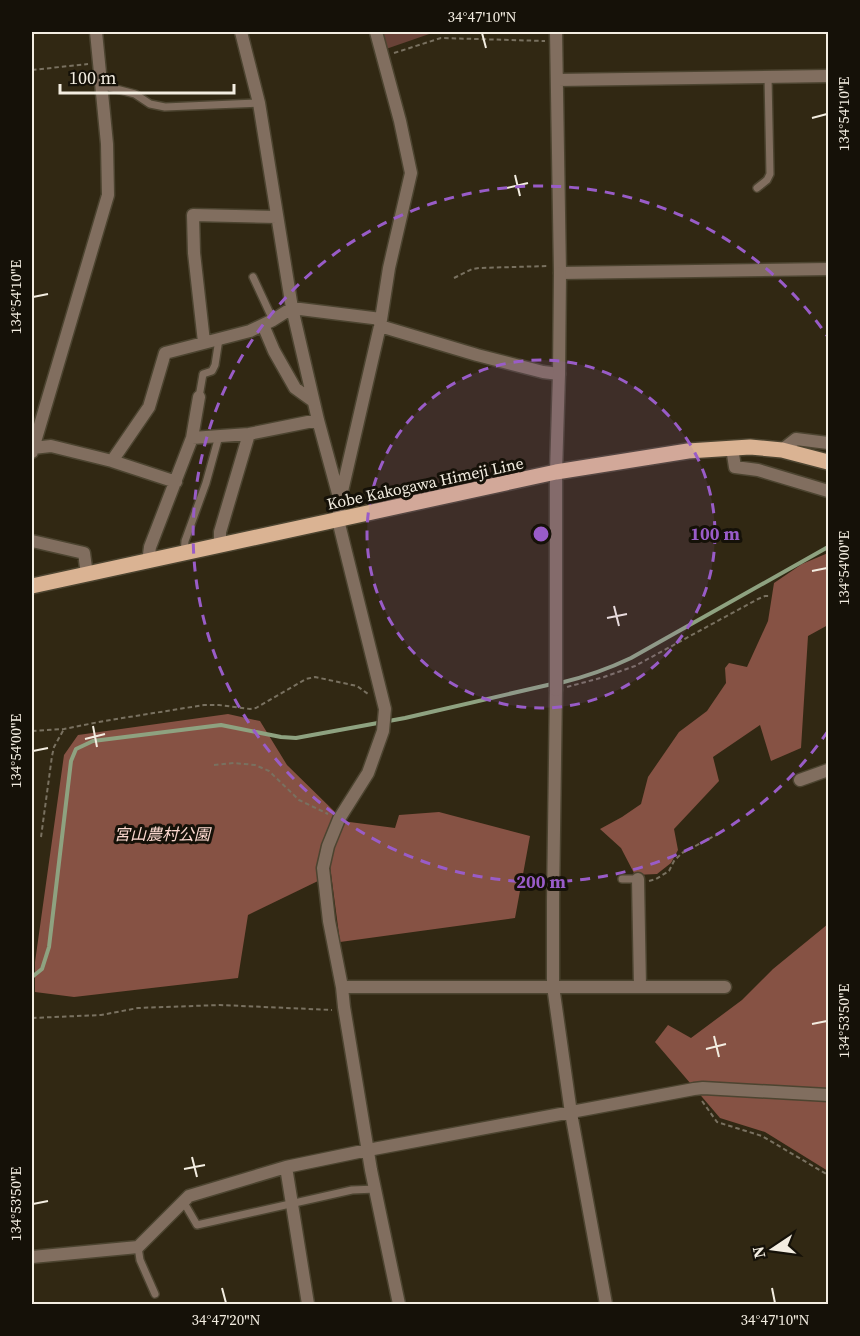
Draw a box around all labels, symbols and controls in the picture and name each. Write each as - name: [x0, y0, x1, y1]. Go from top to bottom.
- text: 34°47'10"N: [447, 6, 517, 27]
- scale bar: [60, 57, 234, 95]
- text: 100 m: [69, 65, 116, 90]
- text: 134°54'10"E: [833, 77, 854, 151]
- text: 134°54'10"E: [5, 260, 26, 334]
- street label: Kobe Kakogawa Himeji Line: [325, 451, 525, 515]
- text: 100 m: [690, 521, 740, 546]
- centre of rings: [531, 524, 551, 544]
- text: 134°54'00"E: [833, 531, 854, 605]
- text: 134°54'00"E: [5, 714, 26, 788]
- park label: 宮山農村公園: [114, 823, 212, 845]
- text: 200 m: [516, 869, 566, 894]
- text: 134°53'50"E: [833, 984, 854, 1058]
- text: 134°53'50"E: [5, 1167, 26, 1241]
- north arrow: [743, 1219, 803, 1279]
- text: N: [746, 1244, 770, 1261]
- text: 34°47'20"N: [191, 1309, 261, 1330]
- text: 34°47'10"N: [740, 1309, 810, 1330]

